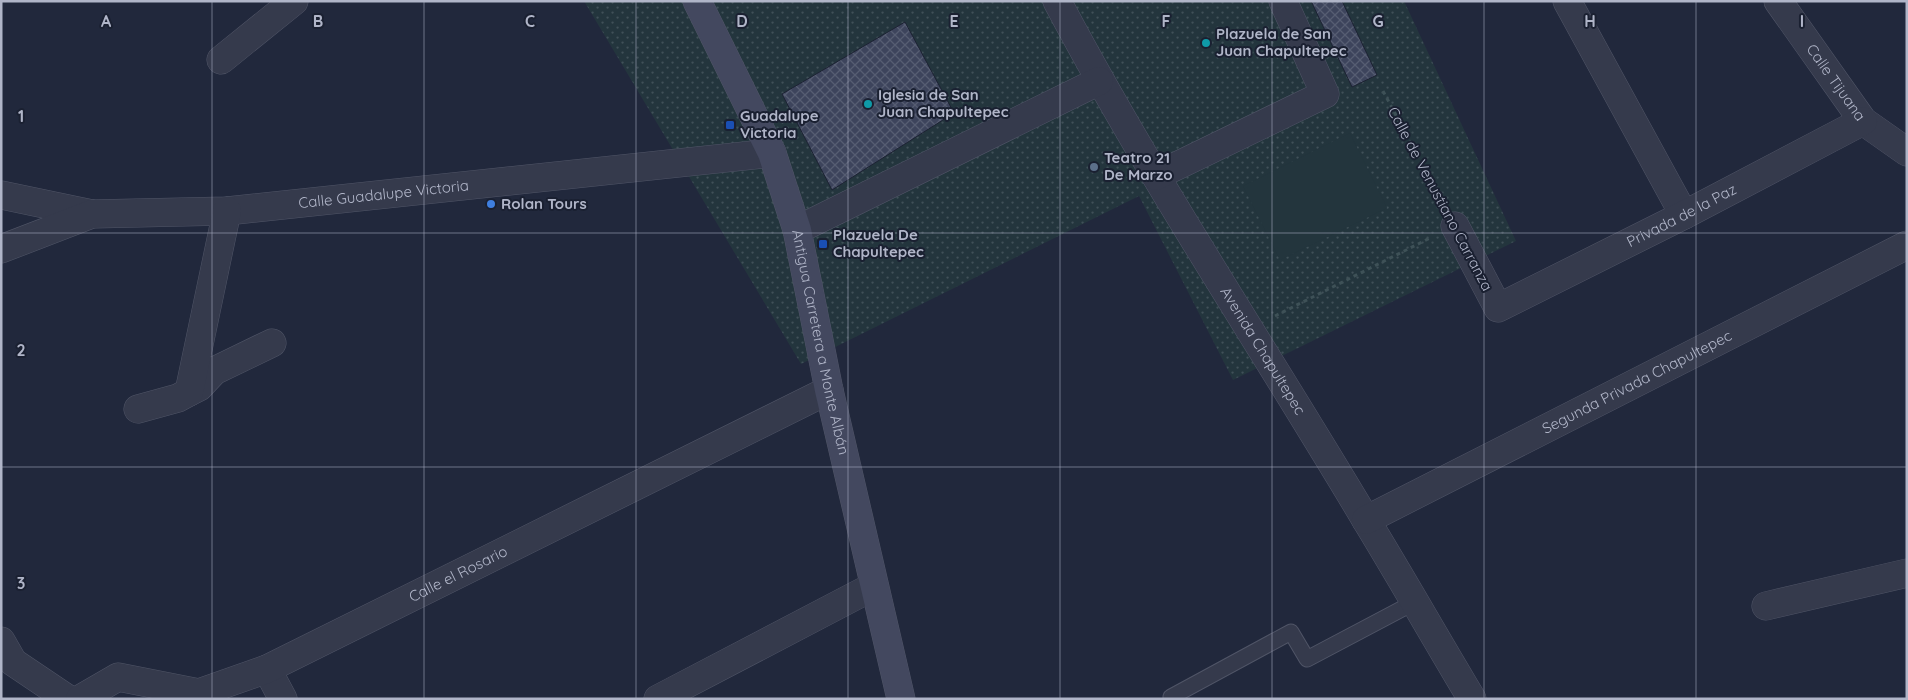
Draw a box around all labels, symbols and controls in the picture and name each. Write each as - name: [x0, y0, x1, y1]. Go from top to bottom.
- text: A: [101, 11, 112, 31]
- text: B: [313, 11, 323, 31]
- text: C: [525, 11, 535, 31]
- text: D: [736, 11, 748, 31]
- text: E: [949, 11, 959, 31]
- text: F: [1162, 11, 1171, 31]
- text: G: [1372, 11, 1384, 31]
- text: H: [1584, 11, 1596, 31]
- text: I: [1800, 11, 1804, 31]
- place label: Plazuela de San Juan Chapultepec: [1216, 24, 1347, 60]
- marker: Plazuela de San Juan Chapultepec: [1200, 37, 1212, 49]
- street label: Calle Tijuana: [1802, 40, 1870, 125]
- place label: Iglesia de San Juan Chapultepec: [878, 85, 1009, 121]
- marker: Iglesia de San Juan Chapultepec: [862, 98, 874, 110]
- street label: Calle de Venustiano Carranza: [1384, 103, 1497, 294]
- text: 1: [18, 106, 24, 126]
- place label: Guadalupe Victoria: [740, 106, 819, 142]
- marker: Guadalupe Victoria: [724, 119, 736, 131]
- place label: Teatro 21 De Marzo: [1104, 148, 1173, 184]
- marker: Teatro 21 De Marzo: [1088, 161, 1100, 173]
- street label: Calle Guadalupe Victoria: [297, 175, 470, 212]
- street label: Privada de la Paz: [1623, 179, 1739, 251]
- place label: Rolan Tours: [501, 194, 587, 213]
- marker: Rolan Tours: [485, 198, 497, 210]
- place label: Plazuela De Chapultepec: [833, 225, 924, 261]
- street label: Antigua Carretera a Monte Albán: [788, 228, 854, 456]
- marker: Plazuela De Chapultepec: [817, 238, 829, 250]
- street label: Avenida Chapultepec: [1216, 283, 1310, 418]
- street label: Segunda Privada Chapultepec: [1539, 326, 1735, 438]
- text: 2: [16, 340, 26, 360]
- street label: Calle el Rosario: [405, 541, 510, 606]
- text: 3: [17, 573, 25, 593]

